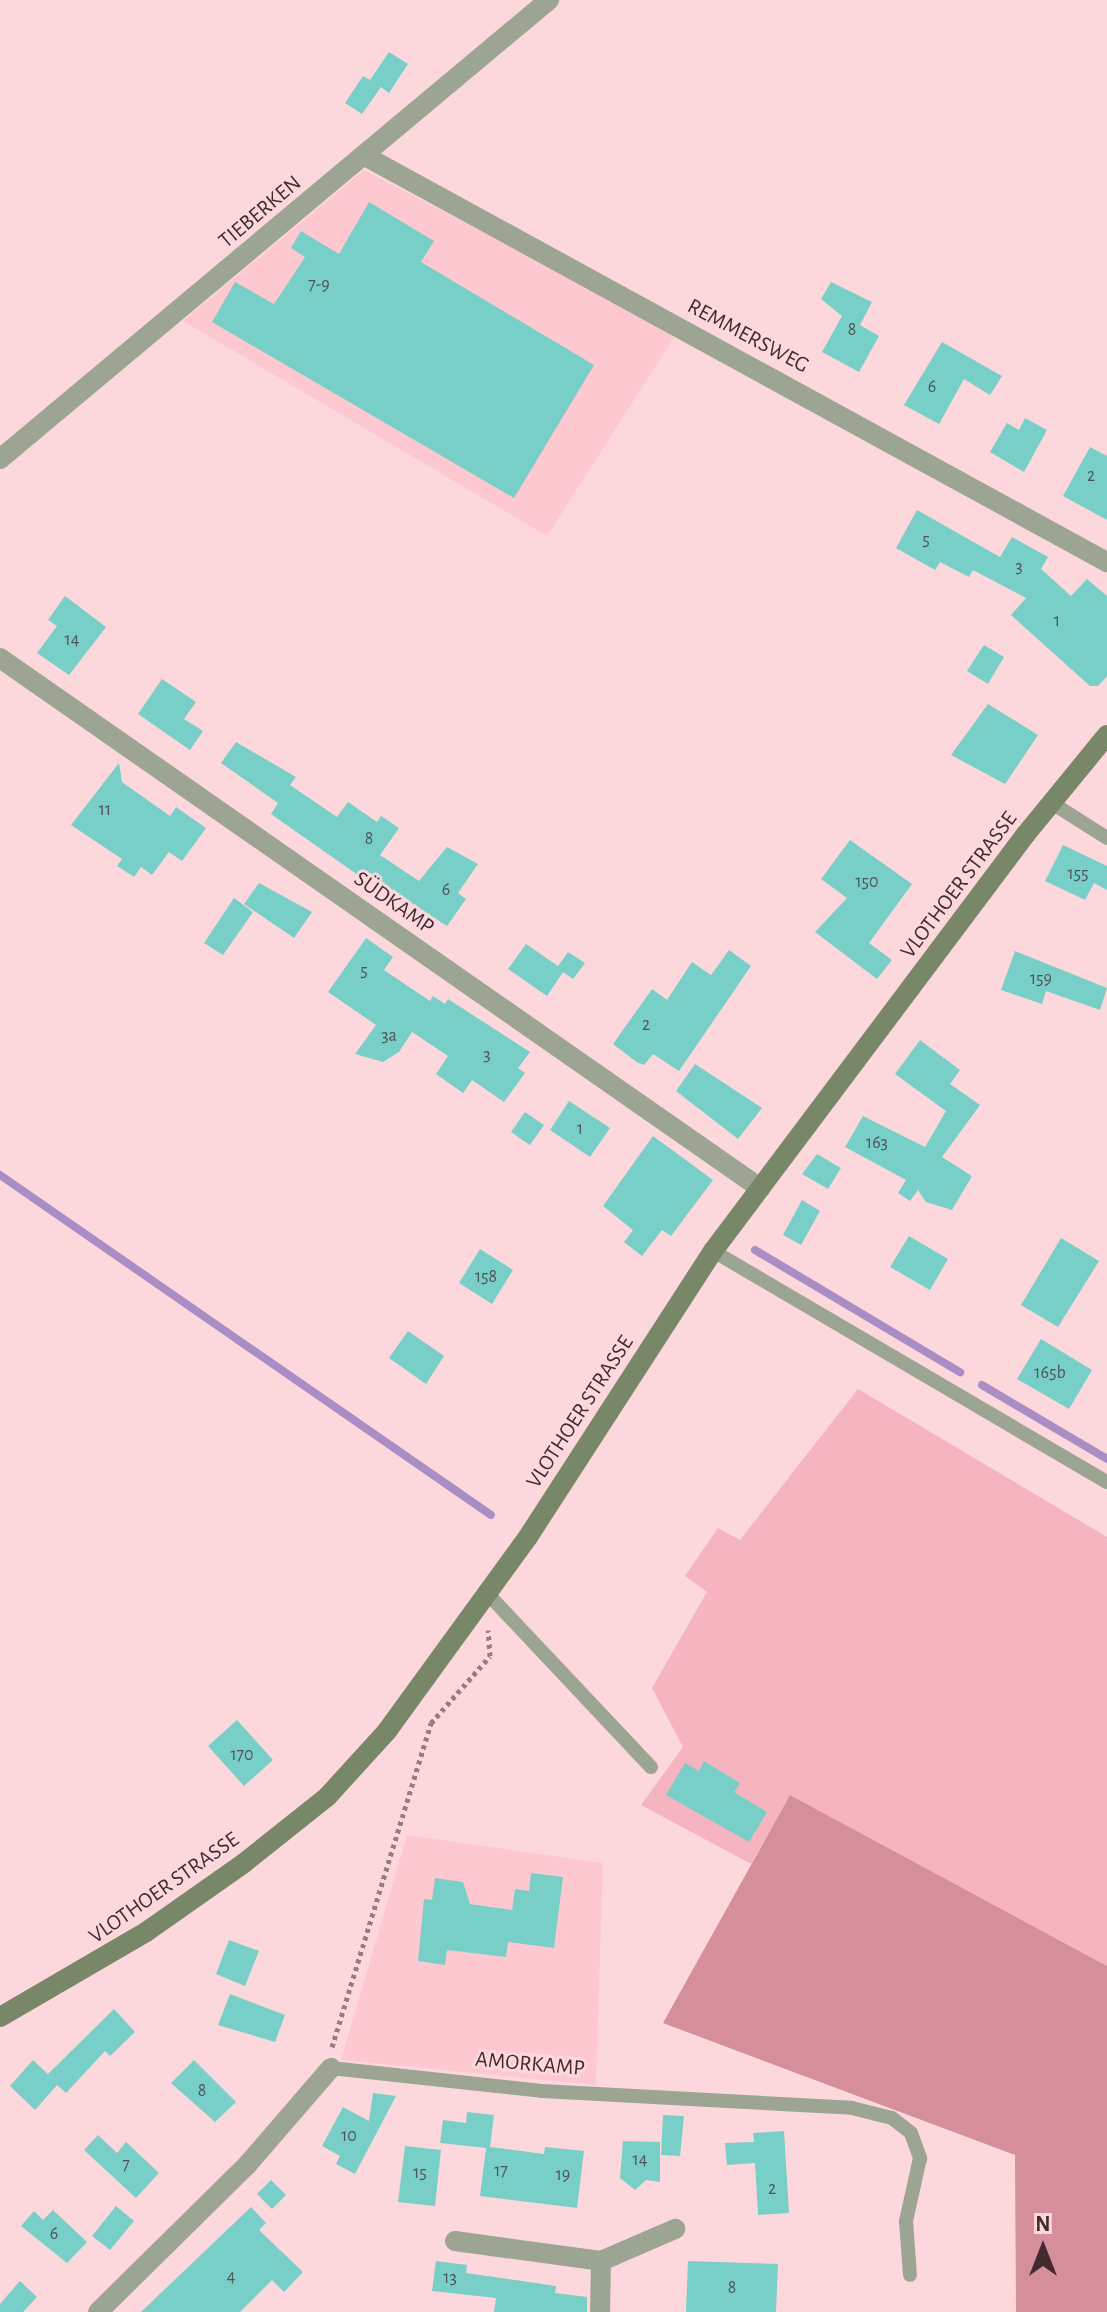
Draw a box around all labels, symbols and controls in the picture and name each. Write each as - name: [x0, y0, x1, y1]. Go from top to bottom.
- street label: TIEBERKEN: [213, 170, 307, 254]
- house number: 7-9: [308, 274, 330, 296]
- street label: REMMERSWEG: [683, 293, 813, 379]
- house number: 8: [848, 319, 856, 341]
- house number: 6: [928, 376, 936, 398]
- house number: 2: [1087, 465, 1095, 487]
- house number: 5: [922, 529, 930, 551]
- house number: 3: [1015, 556, 1023, 578]
- house number: 1: [1054, 610, 1060, 632]
- house number: 14: [65, 629, 79, 651]
- house number: 11: [99, 799, 111, 821]
- street label: VLOTHOER STRASSE: [895, 806, 1023, 964]
- house number: 8: [365, 828, 373, 850]
- house number: 155: [1067, 863, 1089, 885]
- street label: SÜDKAMP: [349, 866, 439, 940]
- house number: 150: [855, 871, 879, 893]
- house number: 6: [442, 879, 450, 901]
- house number: 5: [360, 960, 368, 982]
- house number: 159: [1030, 968, 1052, 990]
- house number: 2: [642, 1014, 650, 1036]
- house number: 3a: [381, 1025, 397, 1047]
- house number: 3: [483, 1044, 491, 1066]
- house number: 1: [577, 1118, 583, 1140]
- house number: 163: [866, 1132, 888, 1154]
- house number: 158: [475, 1266, 497, 1288]
- street label: VLOTHOER STRASSE: [521, 1331, 639, 1493]
- house number: 165b: [1034, 1362, 1066, 1384]
- house number: 170: [230, 1744, 254, 1766]
- street label: VLOTHOER STRASSE: [84, 1826, 244, 1950]
- street label: AMORKAMP: [474, 2046, 586, 2082]
- house number: 8: [198, 2080, 206, 2102]
- house number: 10: [341, 2125, 357, 2147]
- house number: 14: [633, 2149, 647, 2171]
- house number: 7: [122, 2154, 130, 2176]
- house number: 17: [494, 2160, 508, 2182]
- house number: 15: [413, 2162, 427, 2184]
- house number: 19: [556, 2164, 570, 2186]
- house number: 2: [768, 2178, 776, 2200]
- north arrow: [1003, 2208, 1083, 2288]
- text: N: [1035, 2213, 1051, 2235]
- house number: 6: [50, 2223, 58, 2245]
- house number: 4: [227, 2266, 235, 2288]
- house number: 13: [443, 2267, 457, 2289]
- house number: 8: [728, 2277, 736, 2299]

